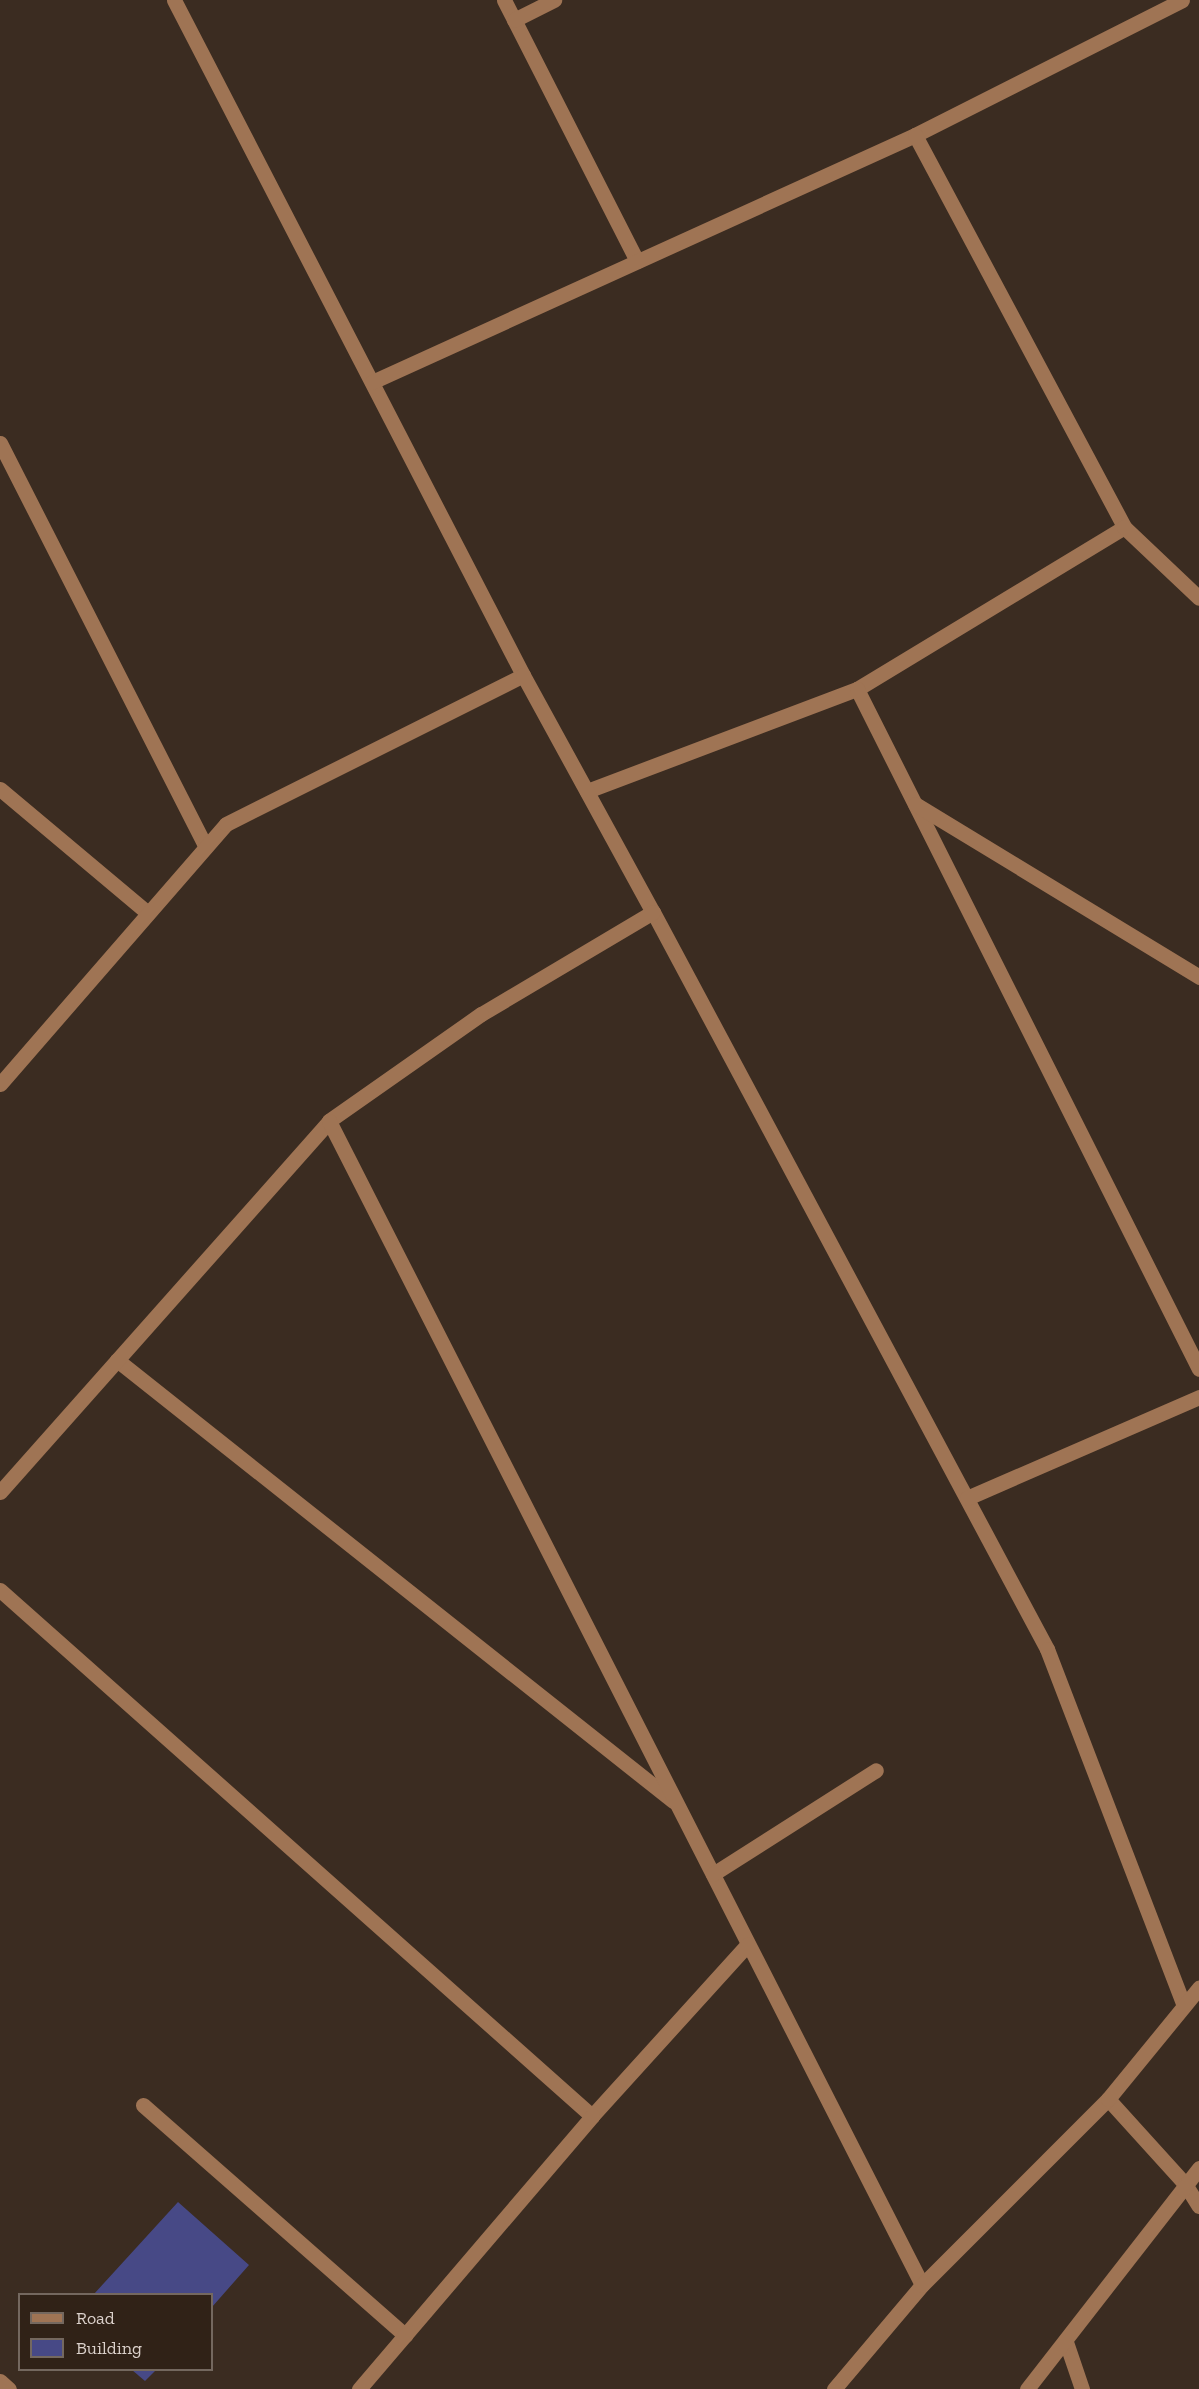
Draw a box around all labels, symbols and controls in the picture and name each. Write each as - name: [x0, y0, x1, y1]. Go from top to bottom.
- legend: [18, 2293, 213, 2371]
- text: Road: [76, 2307, 115, 2329]
- text: Building: [76, 2337, 142, 2359]

